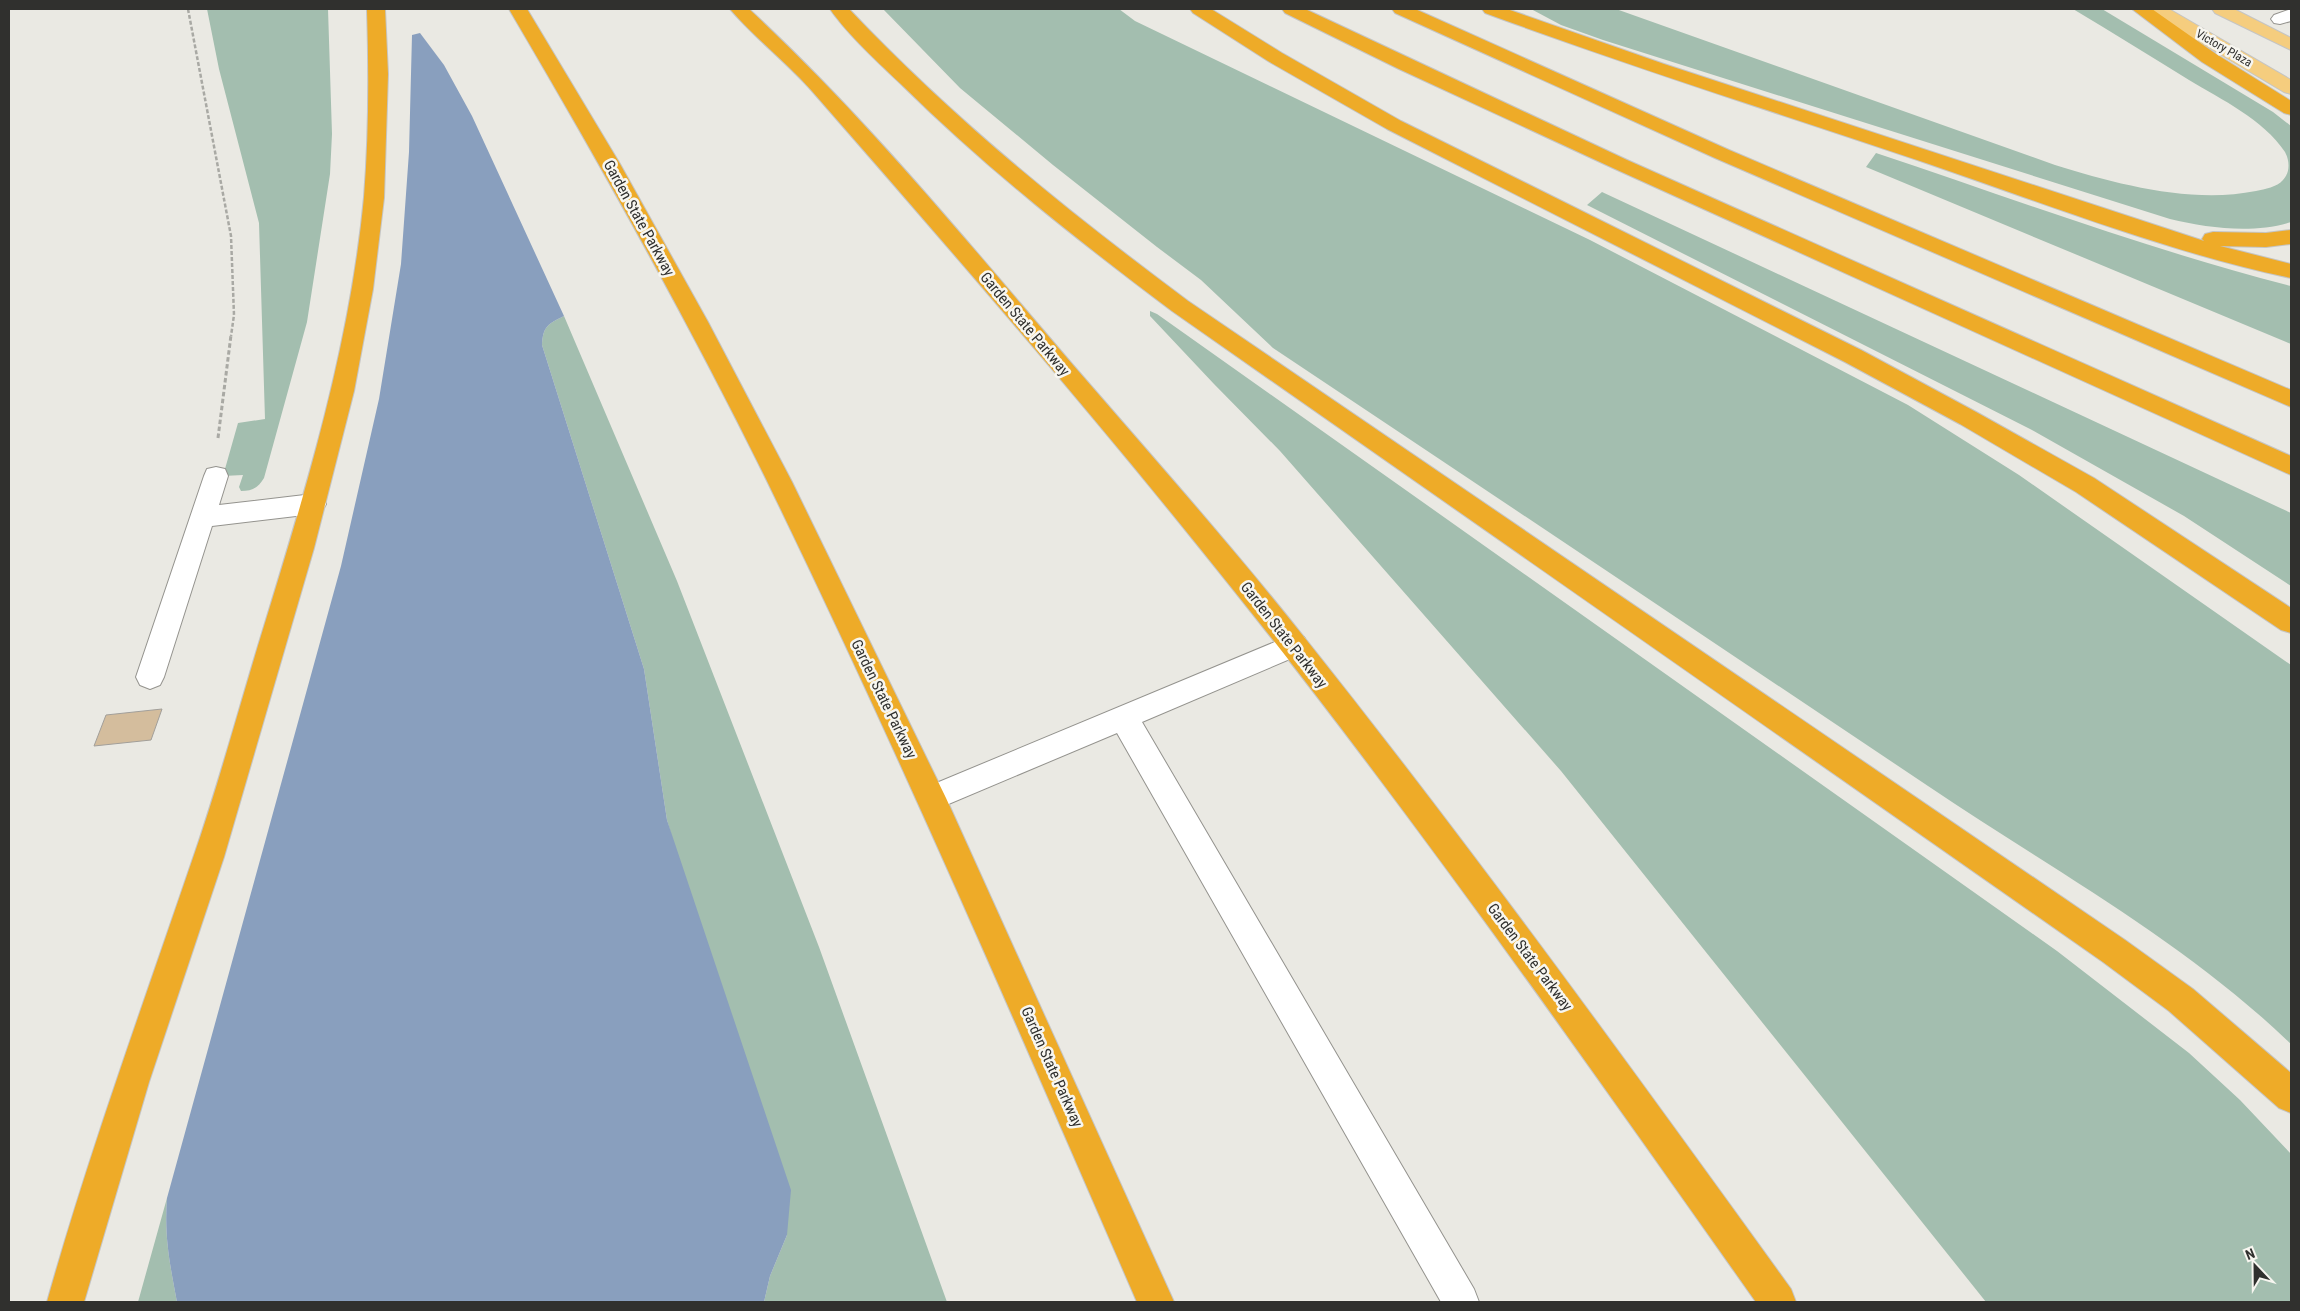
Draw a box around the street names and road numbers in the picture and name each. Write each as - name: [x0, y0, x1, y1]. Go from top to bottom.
- street label: Victory Plaza: [2194, 26, 2255, 70]
- street label: Garden State Parkway: [600, 157, 678, 279]
- street label: Garden State Parkway: [976, 268, 1074, 380]
- street label: Garden State Parkway: [1237, 578, 1331, 692]
- street label: Garden State Parkway: [847, 637, 921, 761]
- street label: Garden State Parkway: [1484, 900, 1576, 1014]
- street label: Garden State Parkway: [1017, 1004, 1087, 1130]

